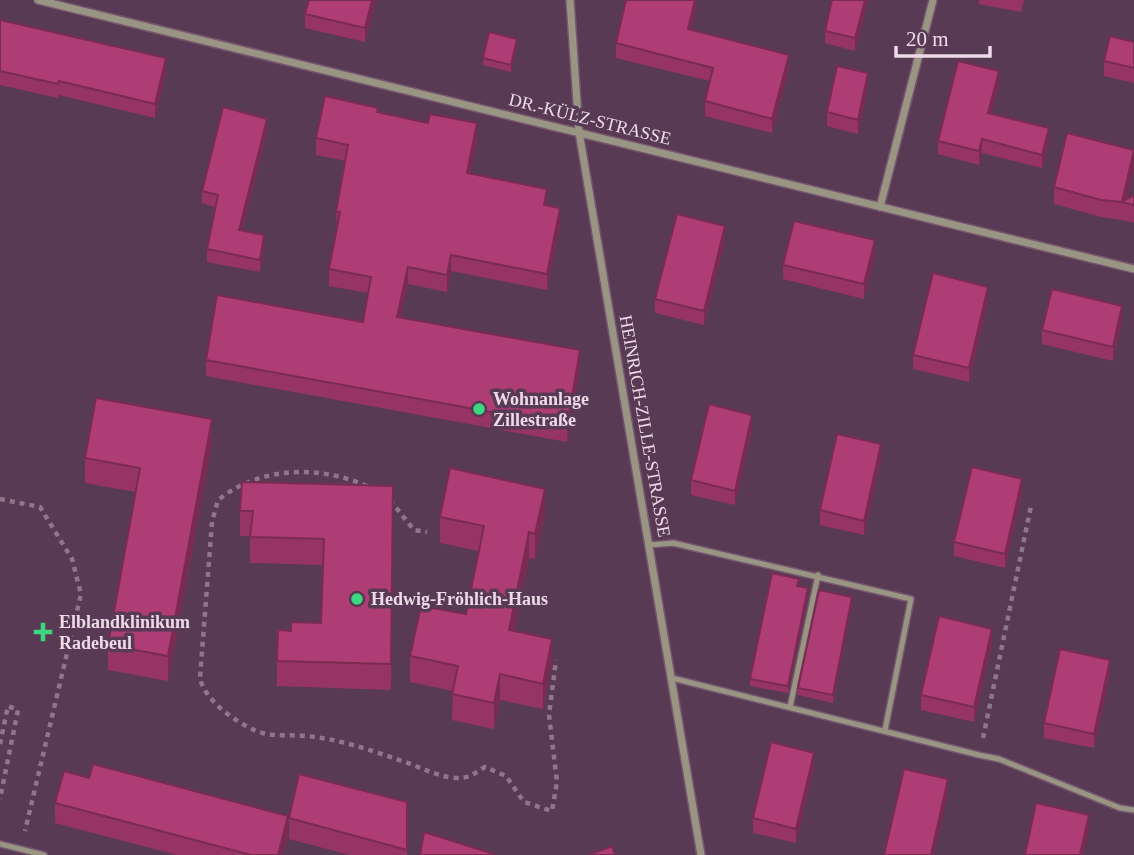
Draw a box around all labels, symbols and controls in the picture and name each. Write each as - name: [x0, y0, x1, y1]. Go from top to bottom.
- scale bar: [896, 14, 990, 58]
- text: 20 m: [906, 27, 949, 51]
- street label: DR.-KÜLZ-STRASSE: [507, 89, 673, 149]
- street label: HEINRICH-ZILLE-STRASSE: [616, 313, 674, 539]
- place label: Wohnanlage Zillestraße: [493, 389, 589, 430]
- marker: Wohnanlage Zillestraße: [471, 401, 487, 417]
- place label: Hedwig-Fröhlich-Haus: [371, 589, 548, 609]
- marker: Hedwig-Fröhlich-Haus: [349, 591, 365, 607]
- place label: Elblandklinikum Radebeul: [59, 612, 190, 653]
- marker: Elblandklinikum Radebeul: [33, 622, 53, 642]

